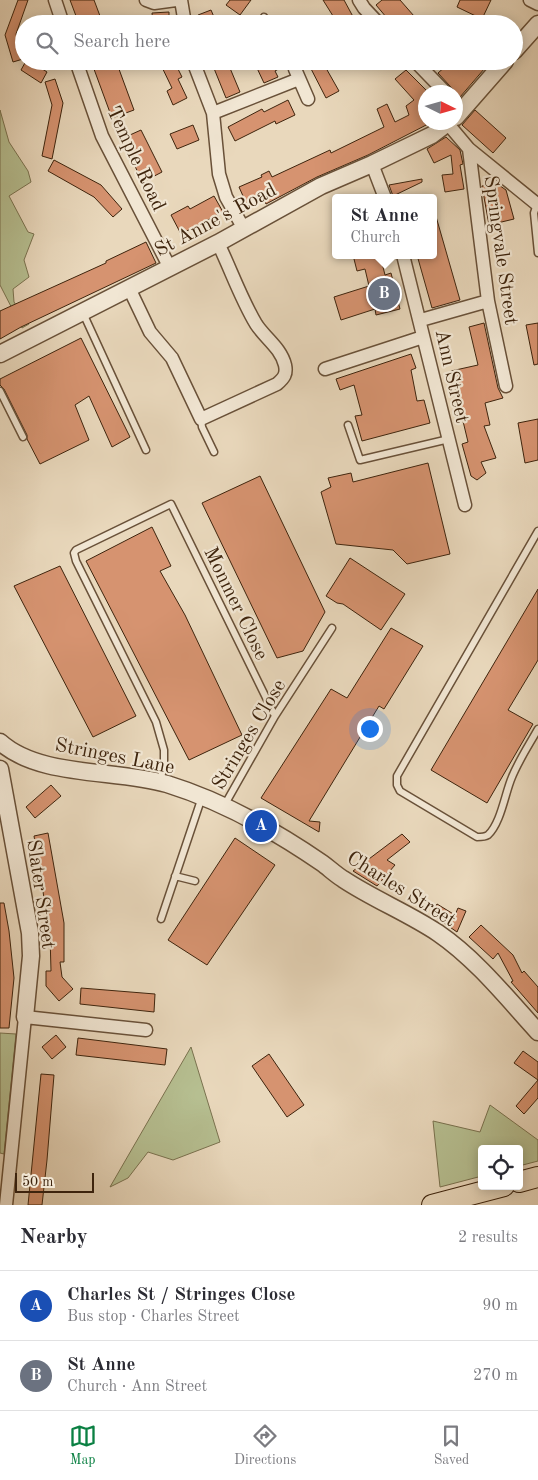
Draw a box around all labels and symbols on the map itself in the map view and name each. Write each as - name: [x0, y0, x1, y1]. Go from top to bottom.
- north arrow: [418, 85, 463, 130]
- street label: Temple Road: [102, 103, 168, 214]
- street label: Springvale Street: [480, 174, 520, 326]
- street label: St Anne's Road: [152, 180, 280, 261]
- pin: B: [368, 275, 400, 313]
- street label: Ann Street: [431, 328, 472, 425]
- street label: Monmer Close: [199, 544, 271, 664]
- street label: Stringes Close: [209, 676, 290, 794]
- your location: [357, 716, 383, 742]
- street label: Stringes Lane: [53, 736, 176, 778]
- pin: A: [245, 807, 277, 845]
- street label: Slater Street: [22, 838, 58, 950]
- street label: Charles Street: [343, 848, 459, 931]
- scale bar: [15, 1170, 94, 1193]

